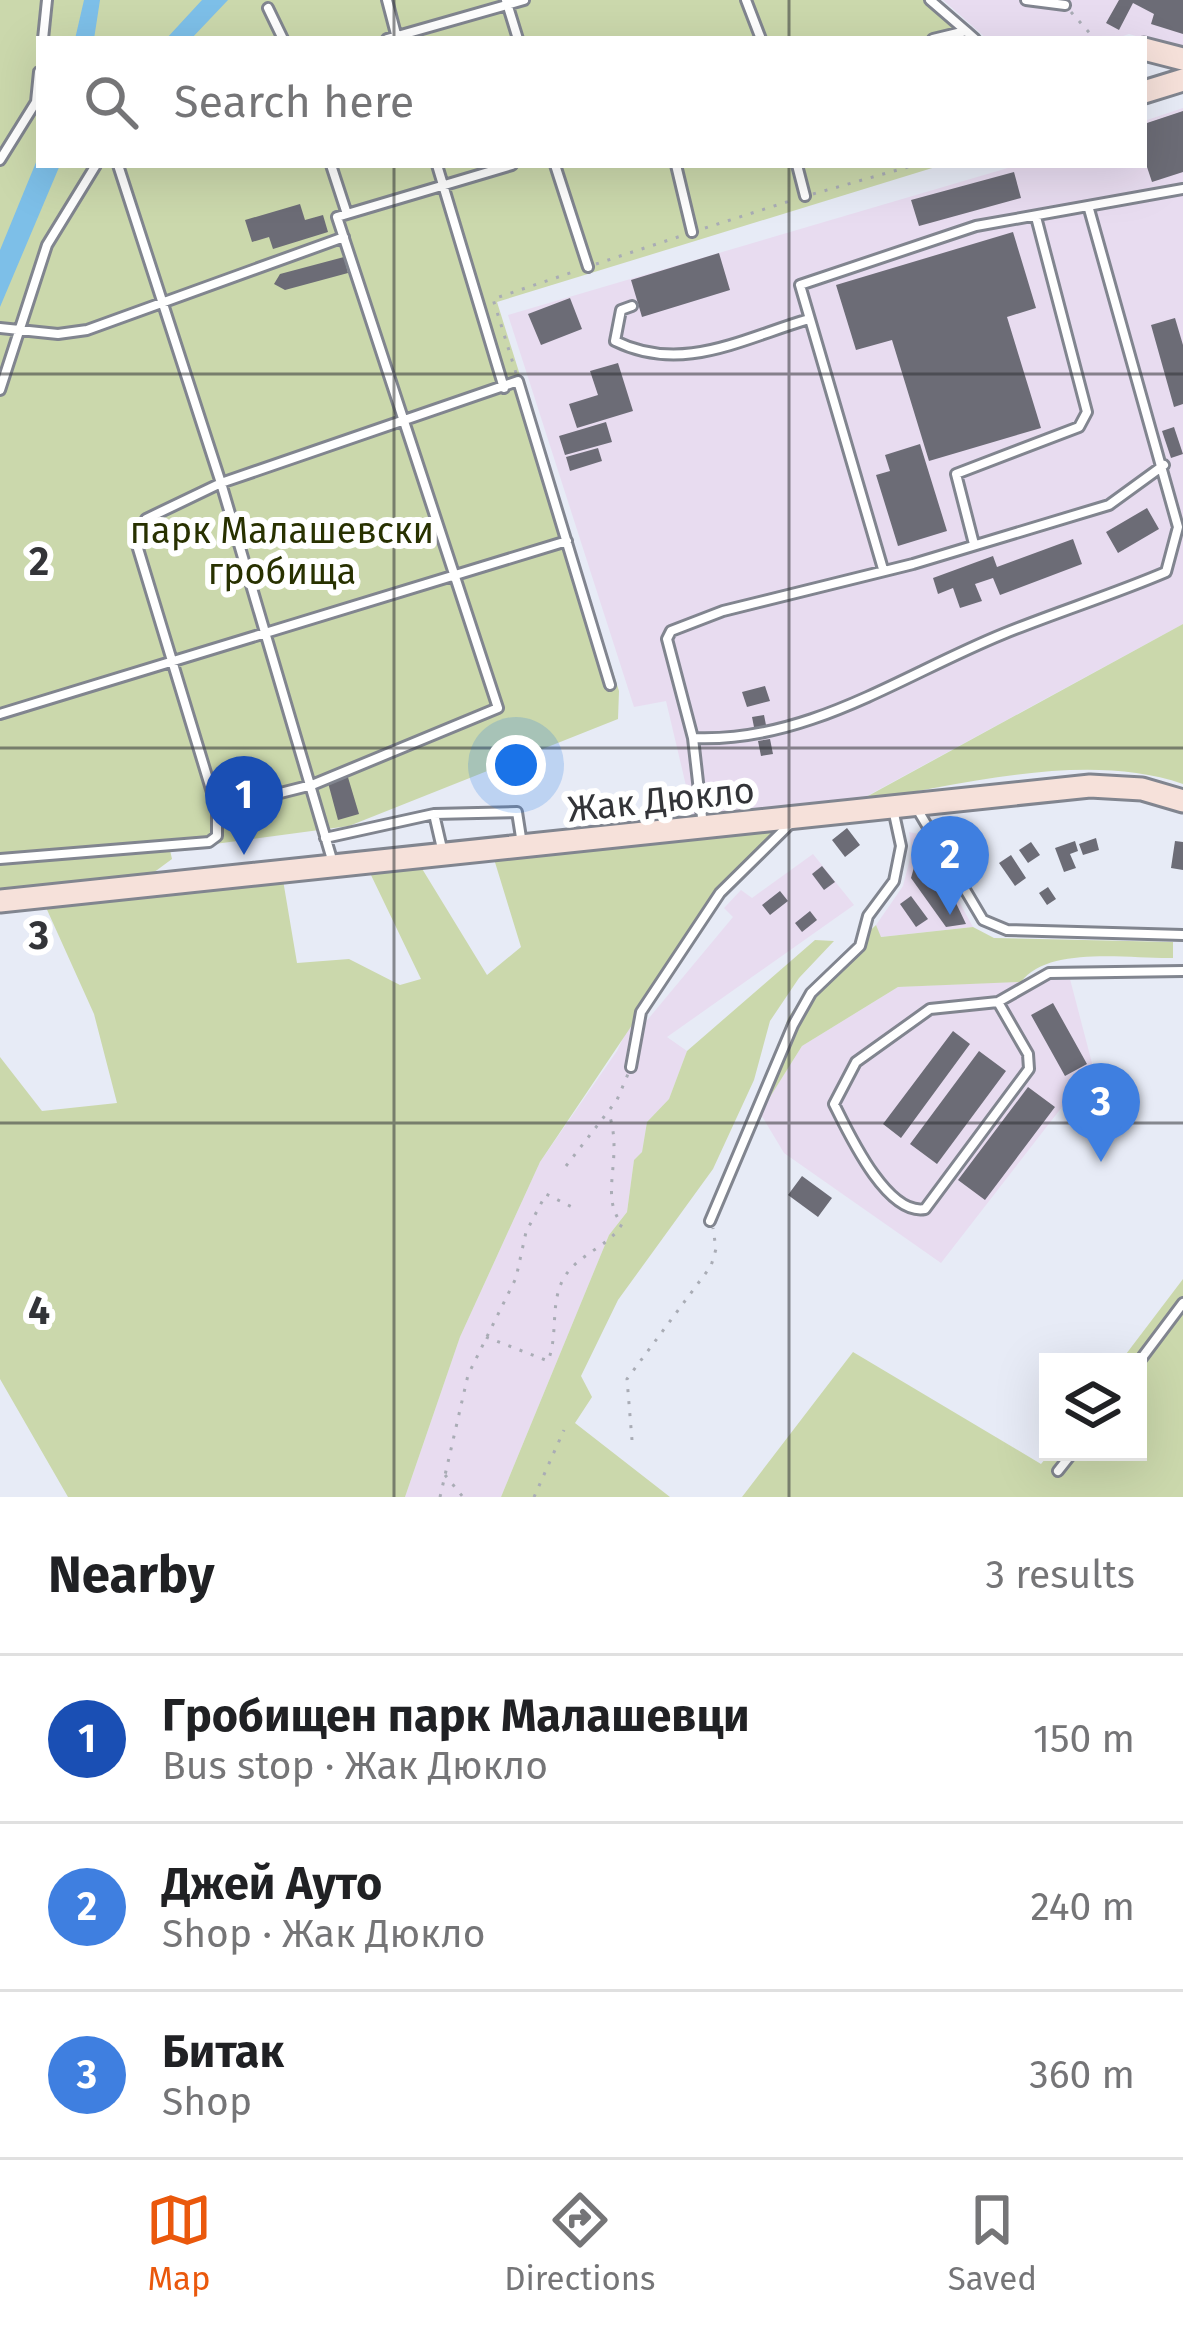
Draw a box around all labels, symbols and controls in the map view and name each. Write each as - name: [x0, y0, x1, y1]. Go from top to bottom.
- search box: [36, 36, 1147, 168]
- icon: search: [78, 69, 144, 135]
- text: Search here: [174, 75, 414, 129]
- park label: парк Малашевски гробища: [130, 509, 434, 594]
- text: 2: [29, 539, 49, 585]
- your location: [486, 735, 546, 795]
- pin: 1: [205, 756, 283, 855]
- street label: Жак Дюкло: [565, 768, 757, 832]
- pin: 2: [911, 816, 989, 915]
- text: 3: [28, 913, 49, 959]
- pin: 3: [1062, 1063, 1140, 1162]
- text: 4: [28, 1288, 50, 1334]
- map controls: [1039, 1353, 1147, 1461]
- button: layers: [1039, 1353, 1147, 1461]
- text: Nearby: [48, 1544, 214, 1606]
- text: 3 results: [985, 1552, 1135, 1598]
- text: Гробищен парк Малашевци: [162, 1689, 750, 1743]
- text: 1: [78, 1716, 96, 1762]
- text: 150 m: [1033, 1716, 1135, 1762]
- text: Bus stop · Жак Дюкло: [162, 1743, 548, 1789]
- text: Джей Ауто: [162, 1857, 382, 1911]
- text: 2: [77, 1884, 97, 1930]
- text: 240 m: [1030, 1884, 1135, 1930]
- text: Shop · Жак Дюкло: [162, 1911, 486, 1957]
- text: Битак: [162, 2025, 284, 2079]
- text: 3: [77, 2052, 97, 2098]
- text: 360 m: [1029, 2052, 1135, 2098]
- text: Shop: [162, 2079, 252, 2125]
- tab: Map: [146, 2187, 212, 2299]
- tab: Directions: [504, 2187, 656, 2299]
- tab: Saved: [948, 2187, 1037, 2299]

